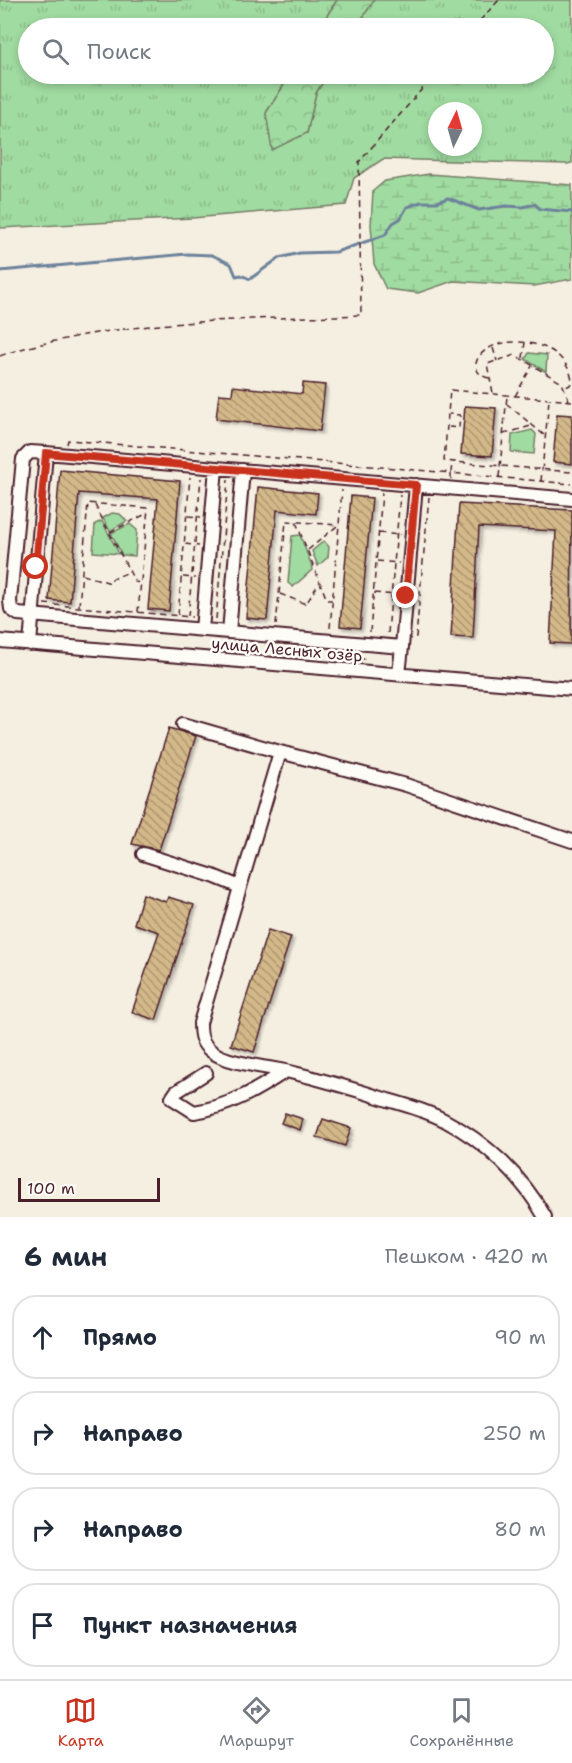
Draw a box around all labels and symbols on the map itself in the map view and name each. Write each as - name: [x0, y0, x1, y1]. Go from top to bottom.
- north arrow: [428, 102, 482, 156]
- route start: [22, 553, 48, 579]
- route end: [392, 582, 418, 608]
- street label: улица Лесных озёр: [211, 632, 363, 667]
- scale bar: [18, 1175, 160, 1202]

